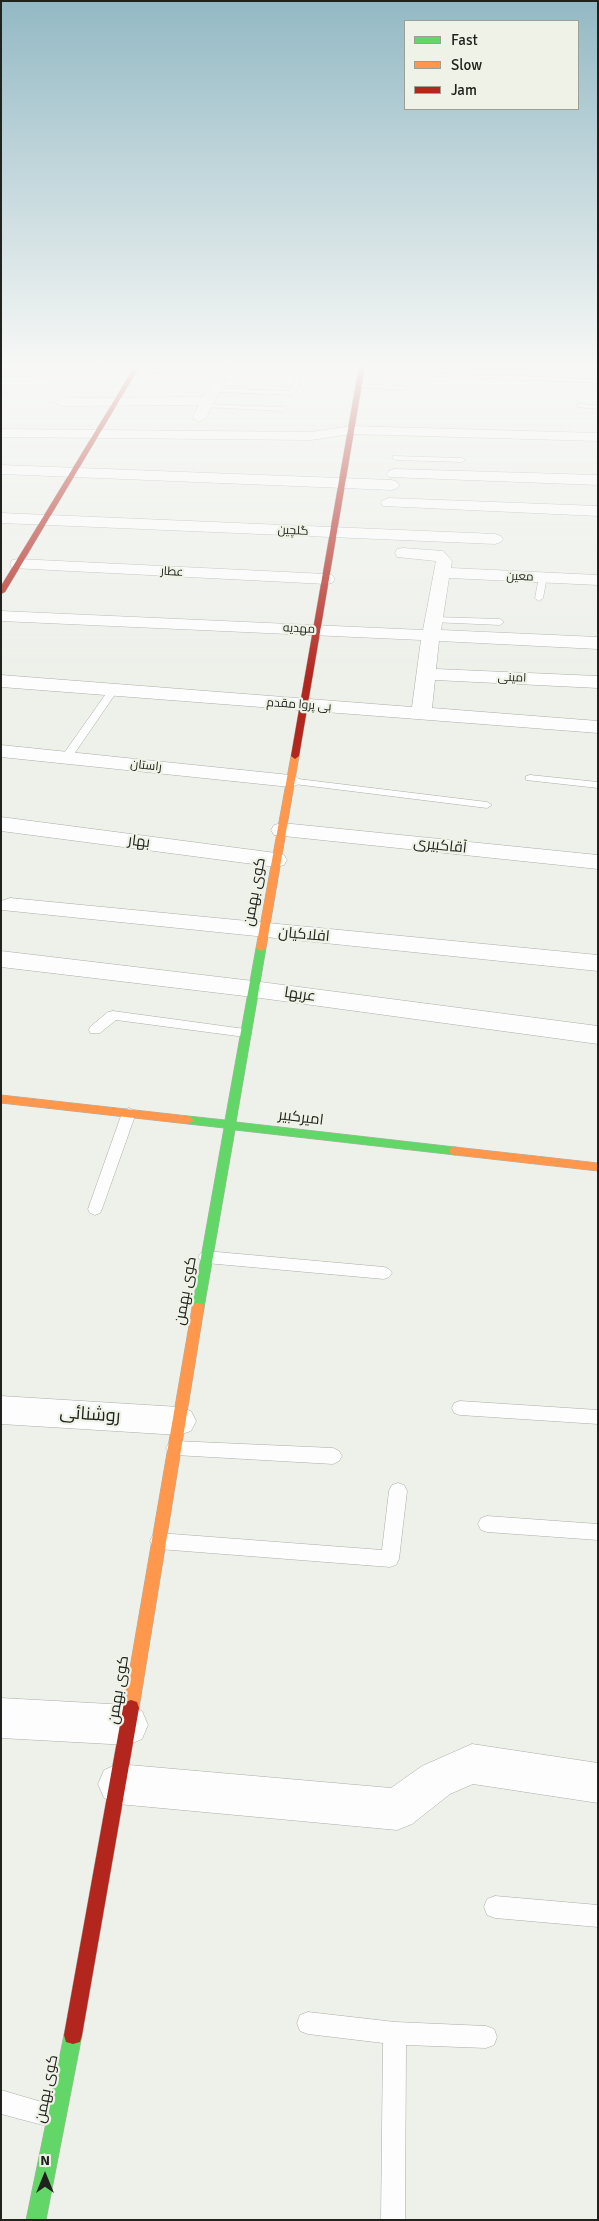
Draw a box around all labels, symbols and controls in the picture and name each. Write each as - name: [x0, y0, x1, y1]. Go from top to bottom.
- legend: [404, 20, 579, 110]
- text: Fast: [451, 31, 478, 49]
- text: Slow: [451, 56, 482, 74]
- text: Jam: [451, 81, 477, 99]
- street label: گلچین: [277, 523, 309, 539]
- street label: عطار: [160, 564, 184, 580]
- street label: معین: [506, 569, 534, 585]
- street label: مهدیه: [283, 621, 315, 637]
- street label: امینی: [497, 670, 527, 686]
- street label: بی پروا مقدم: [266, 696, 332, 714]
- street label: راستان: [130, 757, 162, 775]
- street label: بهار: [127, 832, 151, 852]
- street label: آقاکبیری: [412, 834, 468, 858]
- street label: کوی بهمن: [240, 856, 270, 928]
- street label: افلاکیان: [278, 924, 330, 946]
- street label: عربها: [283, 984, 317, 1006]
- street label: امیرکبیر: [277, 1106, 325, 1130]
- street label: کوی بهمن: [171, 1255, 201, 1327]
- street label: روشنائی: [59, 1402, 121, 1428]
- street label: کوی بهمن: [105, 1654, 133, 1726]
- street label: کوی بهمن: [32, 2053, 62, 2125]
- north arrow: [20, 2151, 70, 2201]
- text: N: [40, 2152, 50, 2169]

